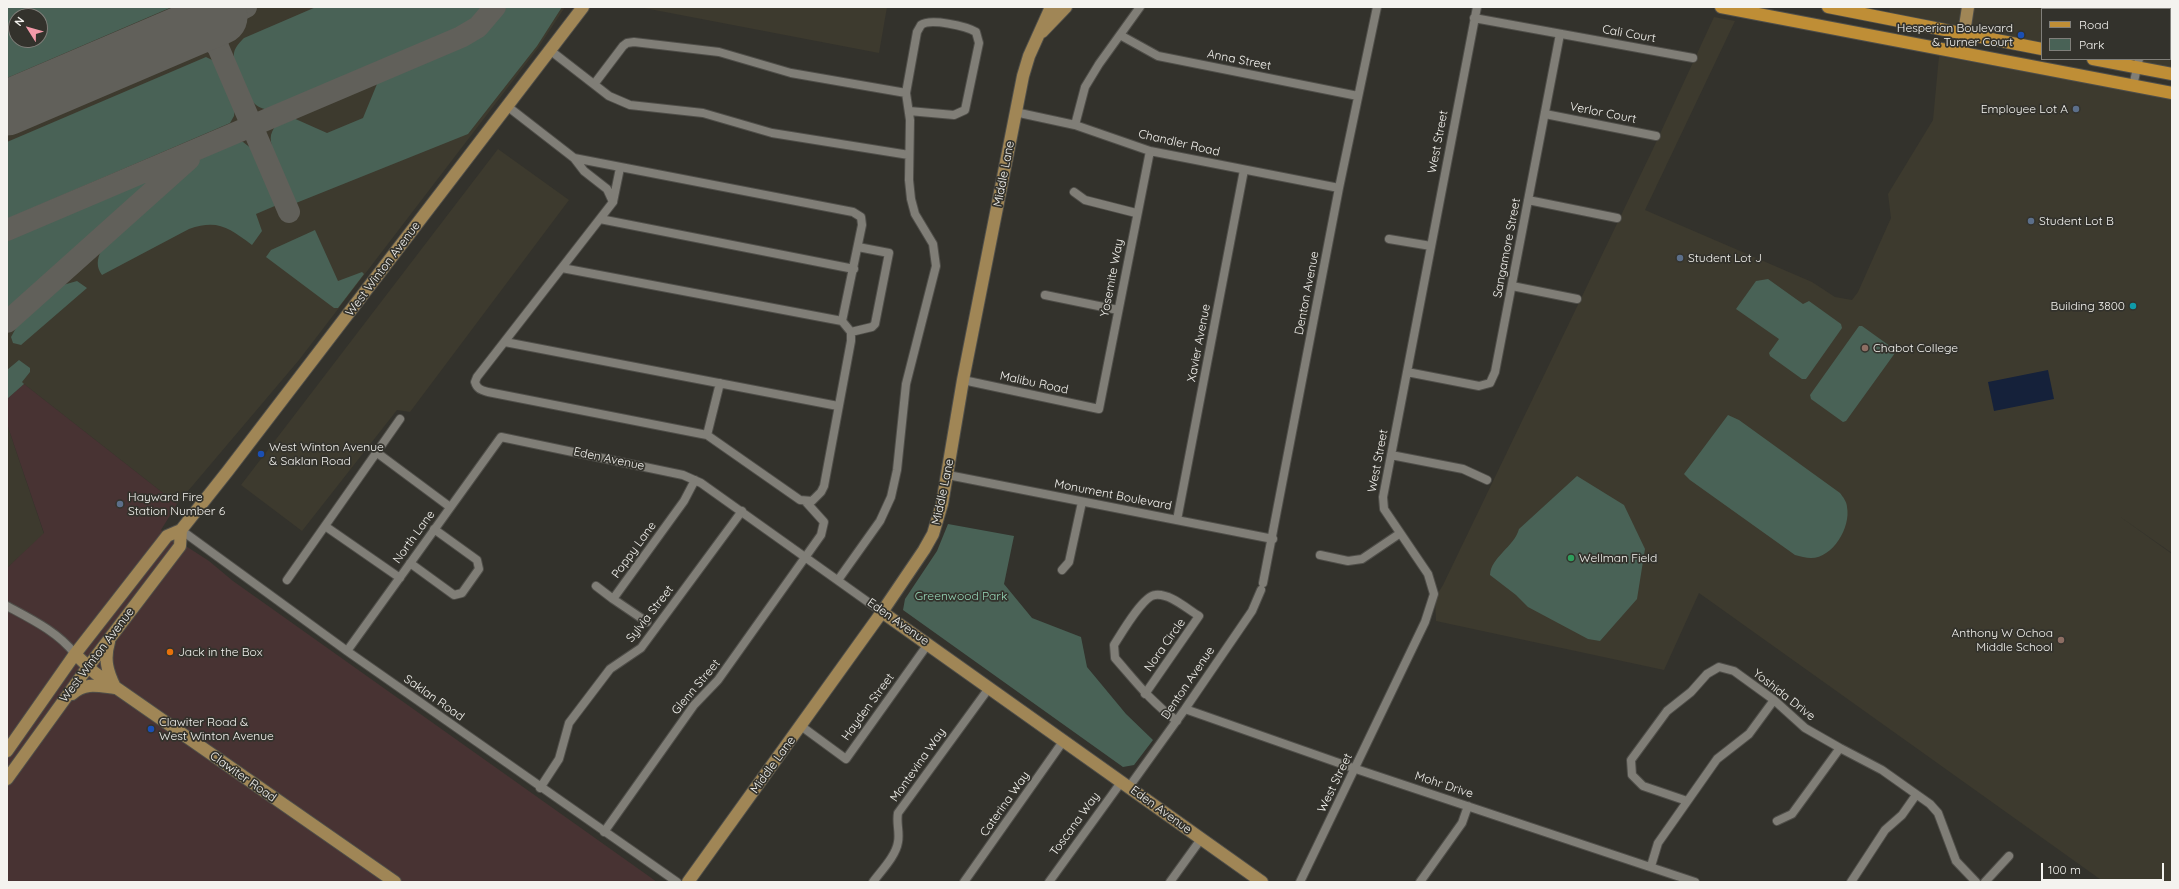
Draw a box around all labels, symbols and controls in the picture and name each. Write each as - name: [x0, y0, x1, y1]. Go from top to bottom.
- north arrow: [8, 8, 48, 48]
- legend: [2041, 8, 2171, 60]
- text: N: [11, 14, 27, 29]
- text: Road: [2079, 17, 2109, 32]
- place label: Hesperian Boulevard & Turner Court: [1897, 21, 2013, 49]
- street label: Cali Court: [1601, 22, 1657, 46]
- marker: Hesperian Boulevard & Turner Court: [2016, 30, 2026, 40]
- text: Park: [2079, 37, 2104, 52]
- street label: Anna Street: [1206, 47, 1272, 73]
- street label: Verlor Court: [1569, 99, 1637, 127]
- place label: Employee Lot A: [1981, 102, 2068, 116]
- marker: Employee Lot A: [2071, 104, 2081, 114]
- street label: West Street: [1425, 109, 1451, 175]
- street label: Chandler Road: [1137, 127, 1221, 159]
- street label: Middle Lane: [991, 140, 1017, 208]
- street label: Sangamore Street: [1490, 197, 1524, 299]
- place label: Student Lot B: [2039, 214, 2114, 228]
- marker: Student Lot B: [2026, 216, 2036, 226]
- street label: West Winton Avenue: [343, 219, 423, 319]
- street label: Yosemite Way: [1097, 238, 1127, 318]
- street label: Denton Avenue: [1292, 250, 1322, 336]
- place label: Student Lot J: [1688, 251, 1762, 265]
- marker: Student Lot J: [1675, 253, 1685, 263]
- place label: Building 3800: [2051, 299, 2125, 313]
- marker: Building 3800: [2128, 301, 2138, 311]
- street label: Xavier Avenue: [1184, 303, 1214, 383]
- place label: Chabot College: [1873, 341, 1958, 355]
- marker: Chabot College: [1860, 343, 1870, 353]
- street label: Malibu Road: [998, 369, 1070, 397]
- street label: West Street: [1365, 428, 1391, 494]
- place label: West Winton Avenue & Saklan Road: [269, 440, 384, 468]
- street label: Eden Avenue: [572, 444, 646, 474]
- marker: West Winton Avenue & Saklan Road: [256, 449, 266, 459]
- street label: Middle Lane: [929, 458, 957, 526]
- street label: Monument Boulevard: [1053, 477, 1173, 513]
- place label: Hayward Fire Station Number 6: [128, 490, 225, 518]
- marker: Hayward Fire Station Number 6: [115, 499, 125, 509]
- street label: North Lane: [390, 508, 438, 566]
- street label: Poppy Lane: [609, 519, 659, 581]
- place label: Wellman Field: [1579, 551, 1657, 565]
- marker: Wellman Field: [1566, 553, 1576, 563]
- street label: Sylvia Street: [623, 583, 677, 645]
- park label: Greenwood Park: [915, 589, 1007, 603]
- street label: Eden Avenue: [864, 595, 932, 649]
- street label: West Winton Avenue: [57, 605, 137, 705]
- street label: Nora Circle: [1141, 616, 1189, 674]
- place label: Anthony W Ochoa Middle School: [1951, 626, 2053, 654]
- marker: Anthony W Ochoa Middle School: [2056, 635, 2066, 645]
- street label: Denton Avenue: [1158, 644, 1218, 722]
- place label: Jack in the Box: [178, 645, 262, 659]
- marker: Jack in the Box: [165, 647, 175, 657]
- street label: Glenn Street: [669, 656, 723, 718]
- street label: Yoshida Drive: [1750, 666, 1818, 724]
- street label: Hayden Street: [839, 671, 897, 743]
- street label: Saklan Road: [401, 672, 467, 724]
- place label: Clawiter Road & West Winton Avenue: [159, 715, 274, 743]
- marker: Clawiter Road & West Winton Avenue: [146, 724, 156, 734]
- street label: Montevina Way: [887, 725, 949, 805]
- street label: Middle Lane: [747, 734, 799, 796]
- street label: Clawiter Road: [207, 749, 279, 805]
- street label: West Street: [1315, 751, 1355, 815]
- street label: Caterina Way: [977, 769, 1033, 839]
- street label: Mohr Drive: [1413, 769, 1475, 801]
- street label: Eden Avenue: [1128, 783, 1194, 837]
- street label: Toscana Way: [1047, 789, 1103, 859]
- scale bar: [2043, 855, 2166, 881]
- text: 100 m: [2048, 862, 2081, 877]

